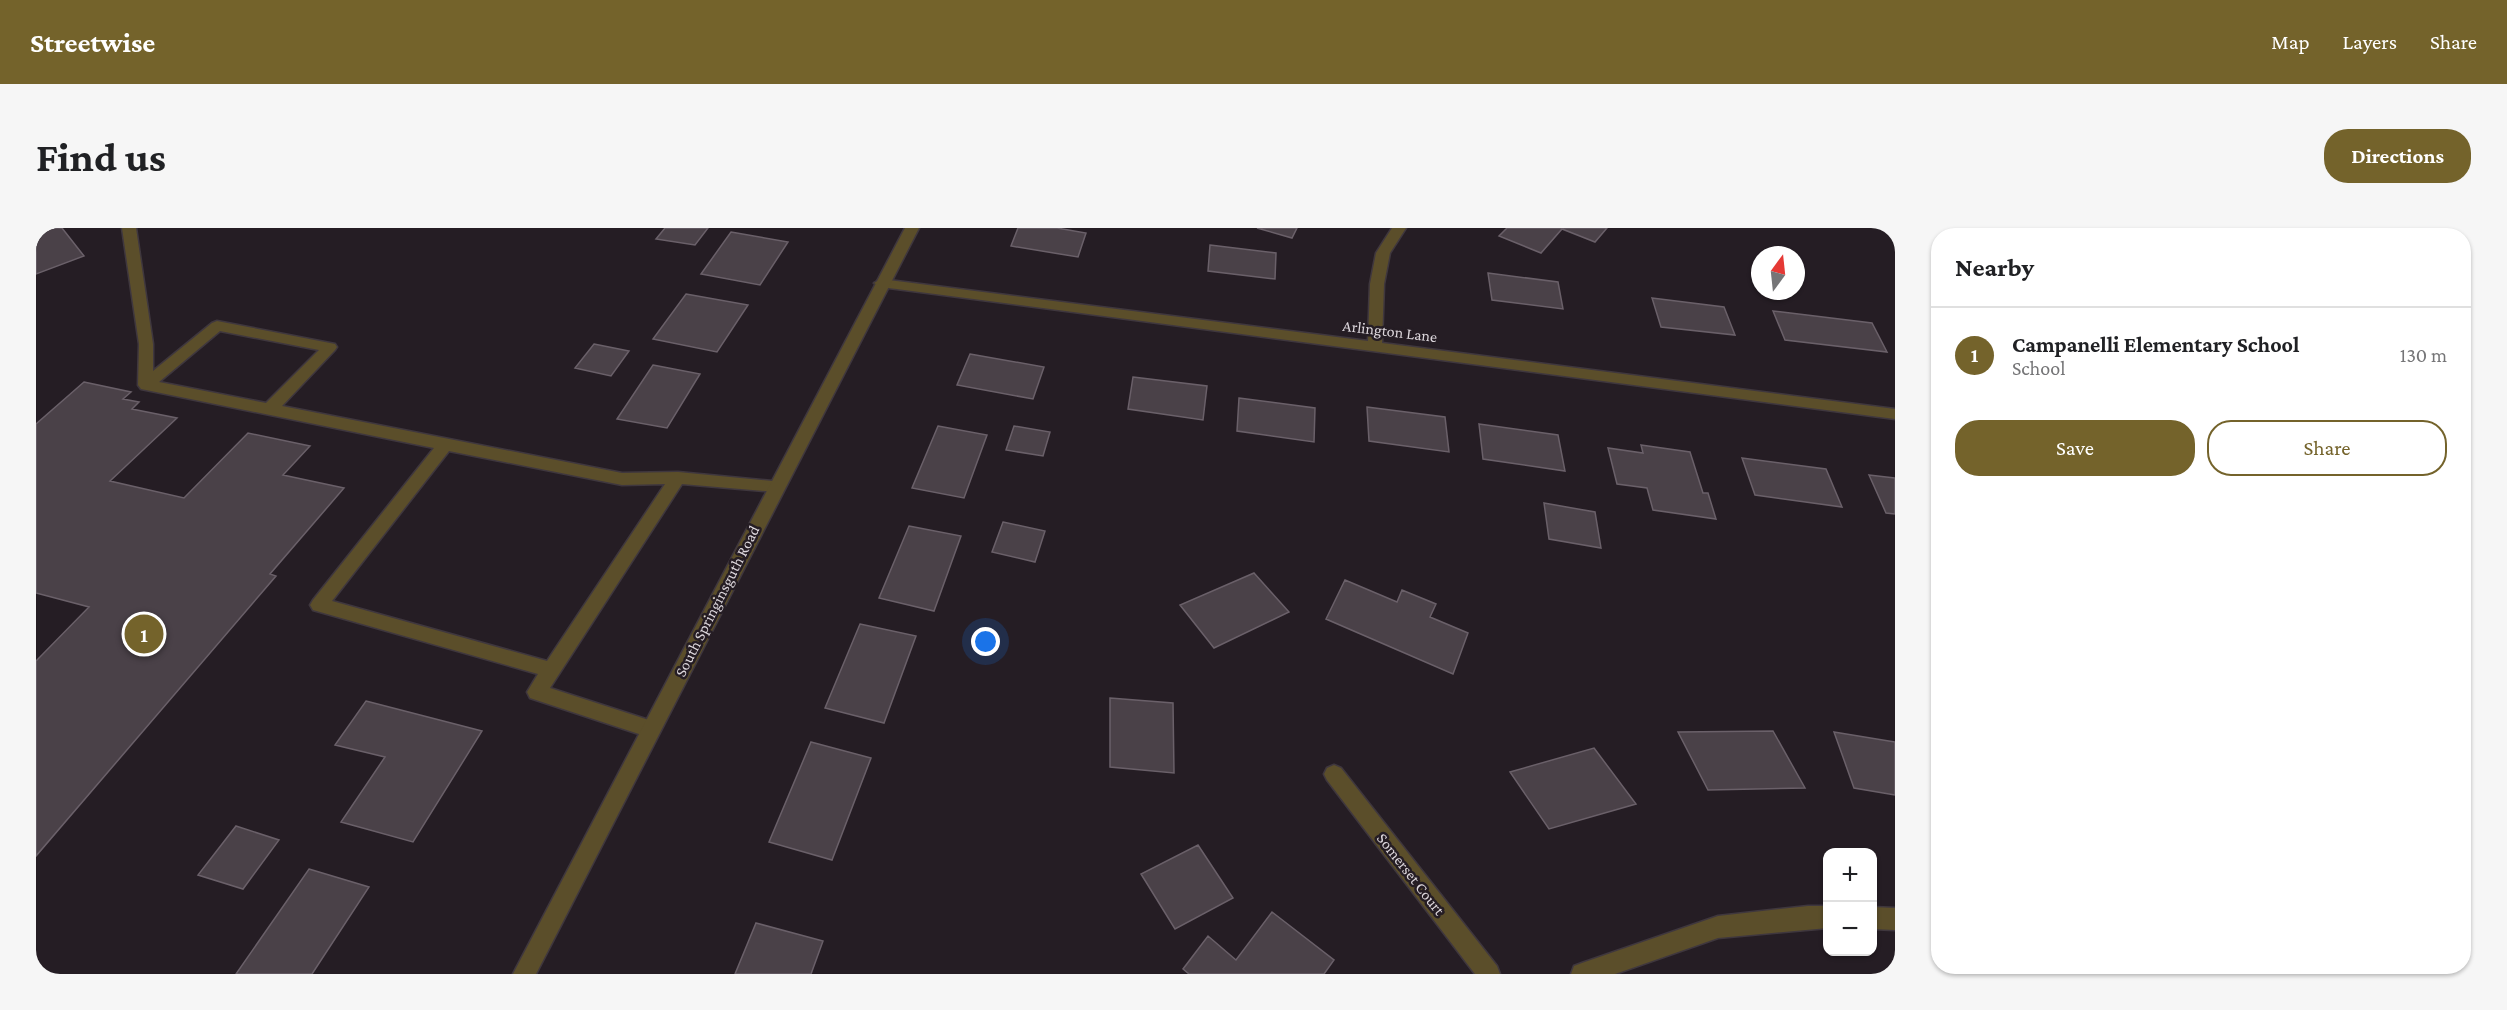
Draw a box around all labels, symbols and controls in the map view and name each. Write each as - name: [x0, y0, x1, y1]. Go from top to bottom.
- text: Streetwise: [30, 27, 155, 58]
- text: Map: [2271, 30, 2310, 54]
- text: Layers: [2343, 30, 2397, 54]
- text: Share: [2430, 30, 2477, 54]
- button: Directions: [2324, 129, 2471, 183]
- text: Find us: [36, 133, 166, 180]
- north arrow: [1751, 246, 1805, 300]
- text: Nearby: [1955, 253, 2034, 282]
- street label: Arlington Lane: [1342, 317, 1438, 346]
- text: Campanelli Elementary School: [2012, 332, 2299, 357]
- text: 1: [1971, 344, 1978, 366]
- text: 130 m: [2400, 344, 2447, 366]
- text: School: [2012, 357, 2065, 379]
- button: Save: [1955, 420, 2195, 476]
- button: Share: [2207, 420, 2447, 476]
- street label: South Springinsguth Road: [671, 522, 764, 680]
- pin: 1: [124, 612, 164, 656]
- your location: [971, 627, 1000, 656]
- street label: Somerset Court: [1374, 830, 1449, 919]
- map controls: [1823, 848, 1877, 956]
- button: +: [1823, 848, 1877, 902]
- button: −: [1823, 902, 1877, 956]

